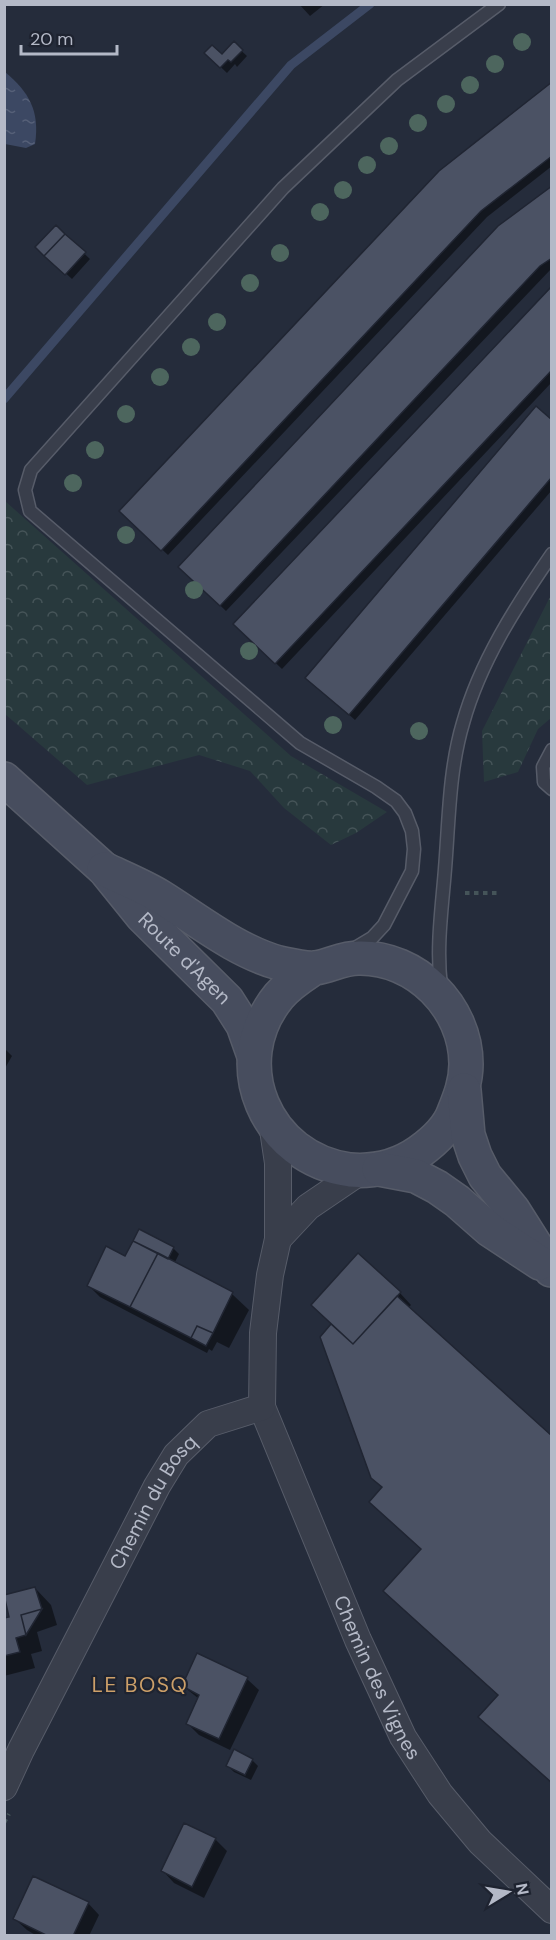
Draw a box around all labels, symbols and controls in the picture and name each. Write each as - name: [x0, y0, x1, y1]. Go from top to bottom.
- scale bar: [21, 18, 117, 56]
- text: 20 m: [30, 27, 73, 51]
- street label: Route d'Agen: [133, 907, 237, 1010]
- street label: Chemin du Bosq: [103, 1429, 202, 1574]
- street label: Chemin des Vignes: [328, 1591, 427, 1764]
- district label: LE BOSQ: [92, 1671, 188, 1699]
- north arrow: [478, 1862, 538, 1922]
- text: N: [511, 1882, 534, 1897]

